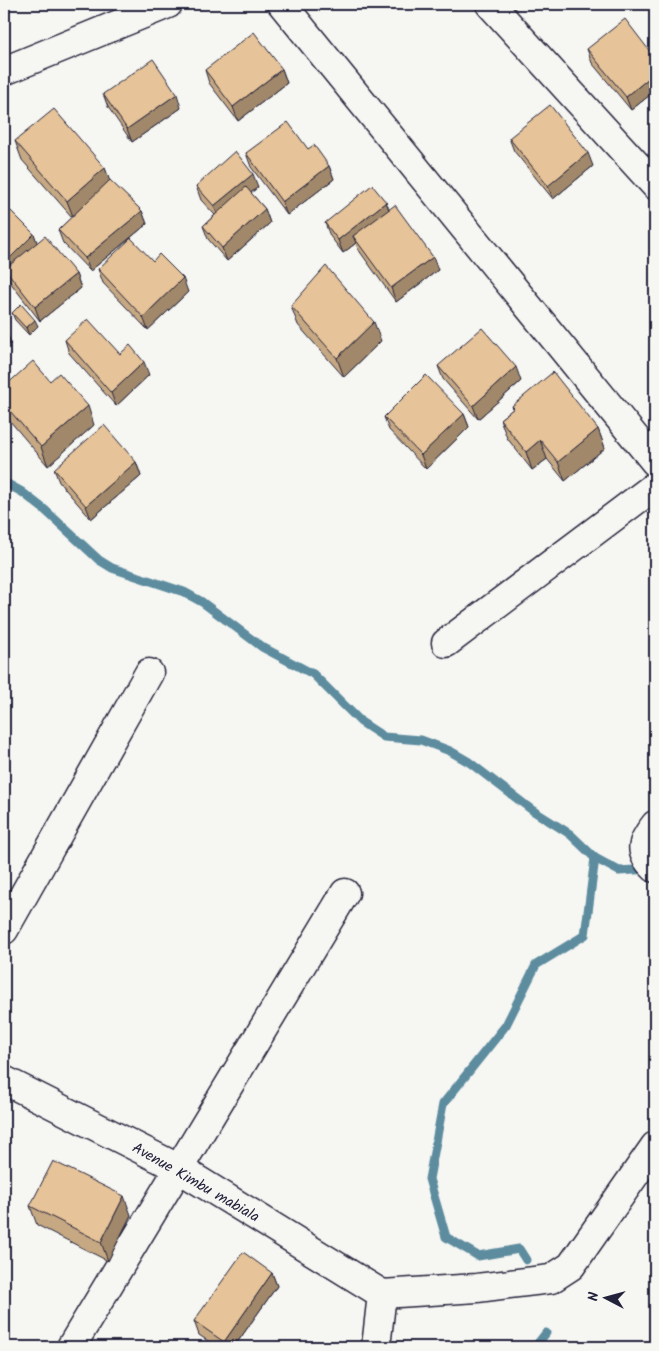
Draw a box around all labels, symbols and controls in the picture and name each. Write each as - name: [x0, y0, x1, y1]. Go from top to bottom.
- street label: Avenue Kimbu mabiala: [127, 1137, 264, 1229]
- north arrow: [582, 1274, 632, 1324]
- text: N: [583, 1291, 605, 1302]

